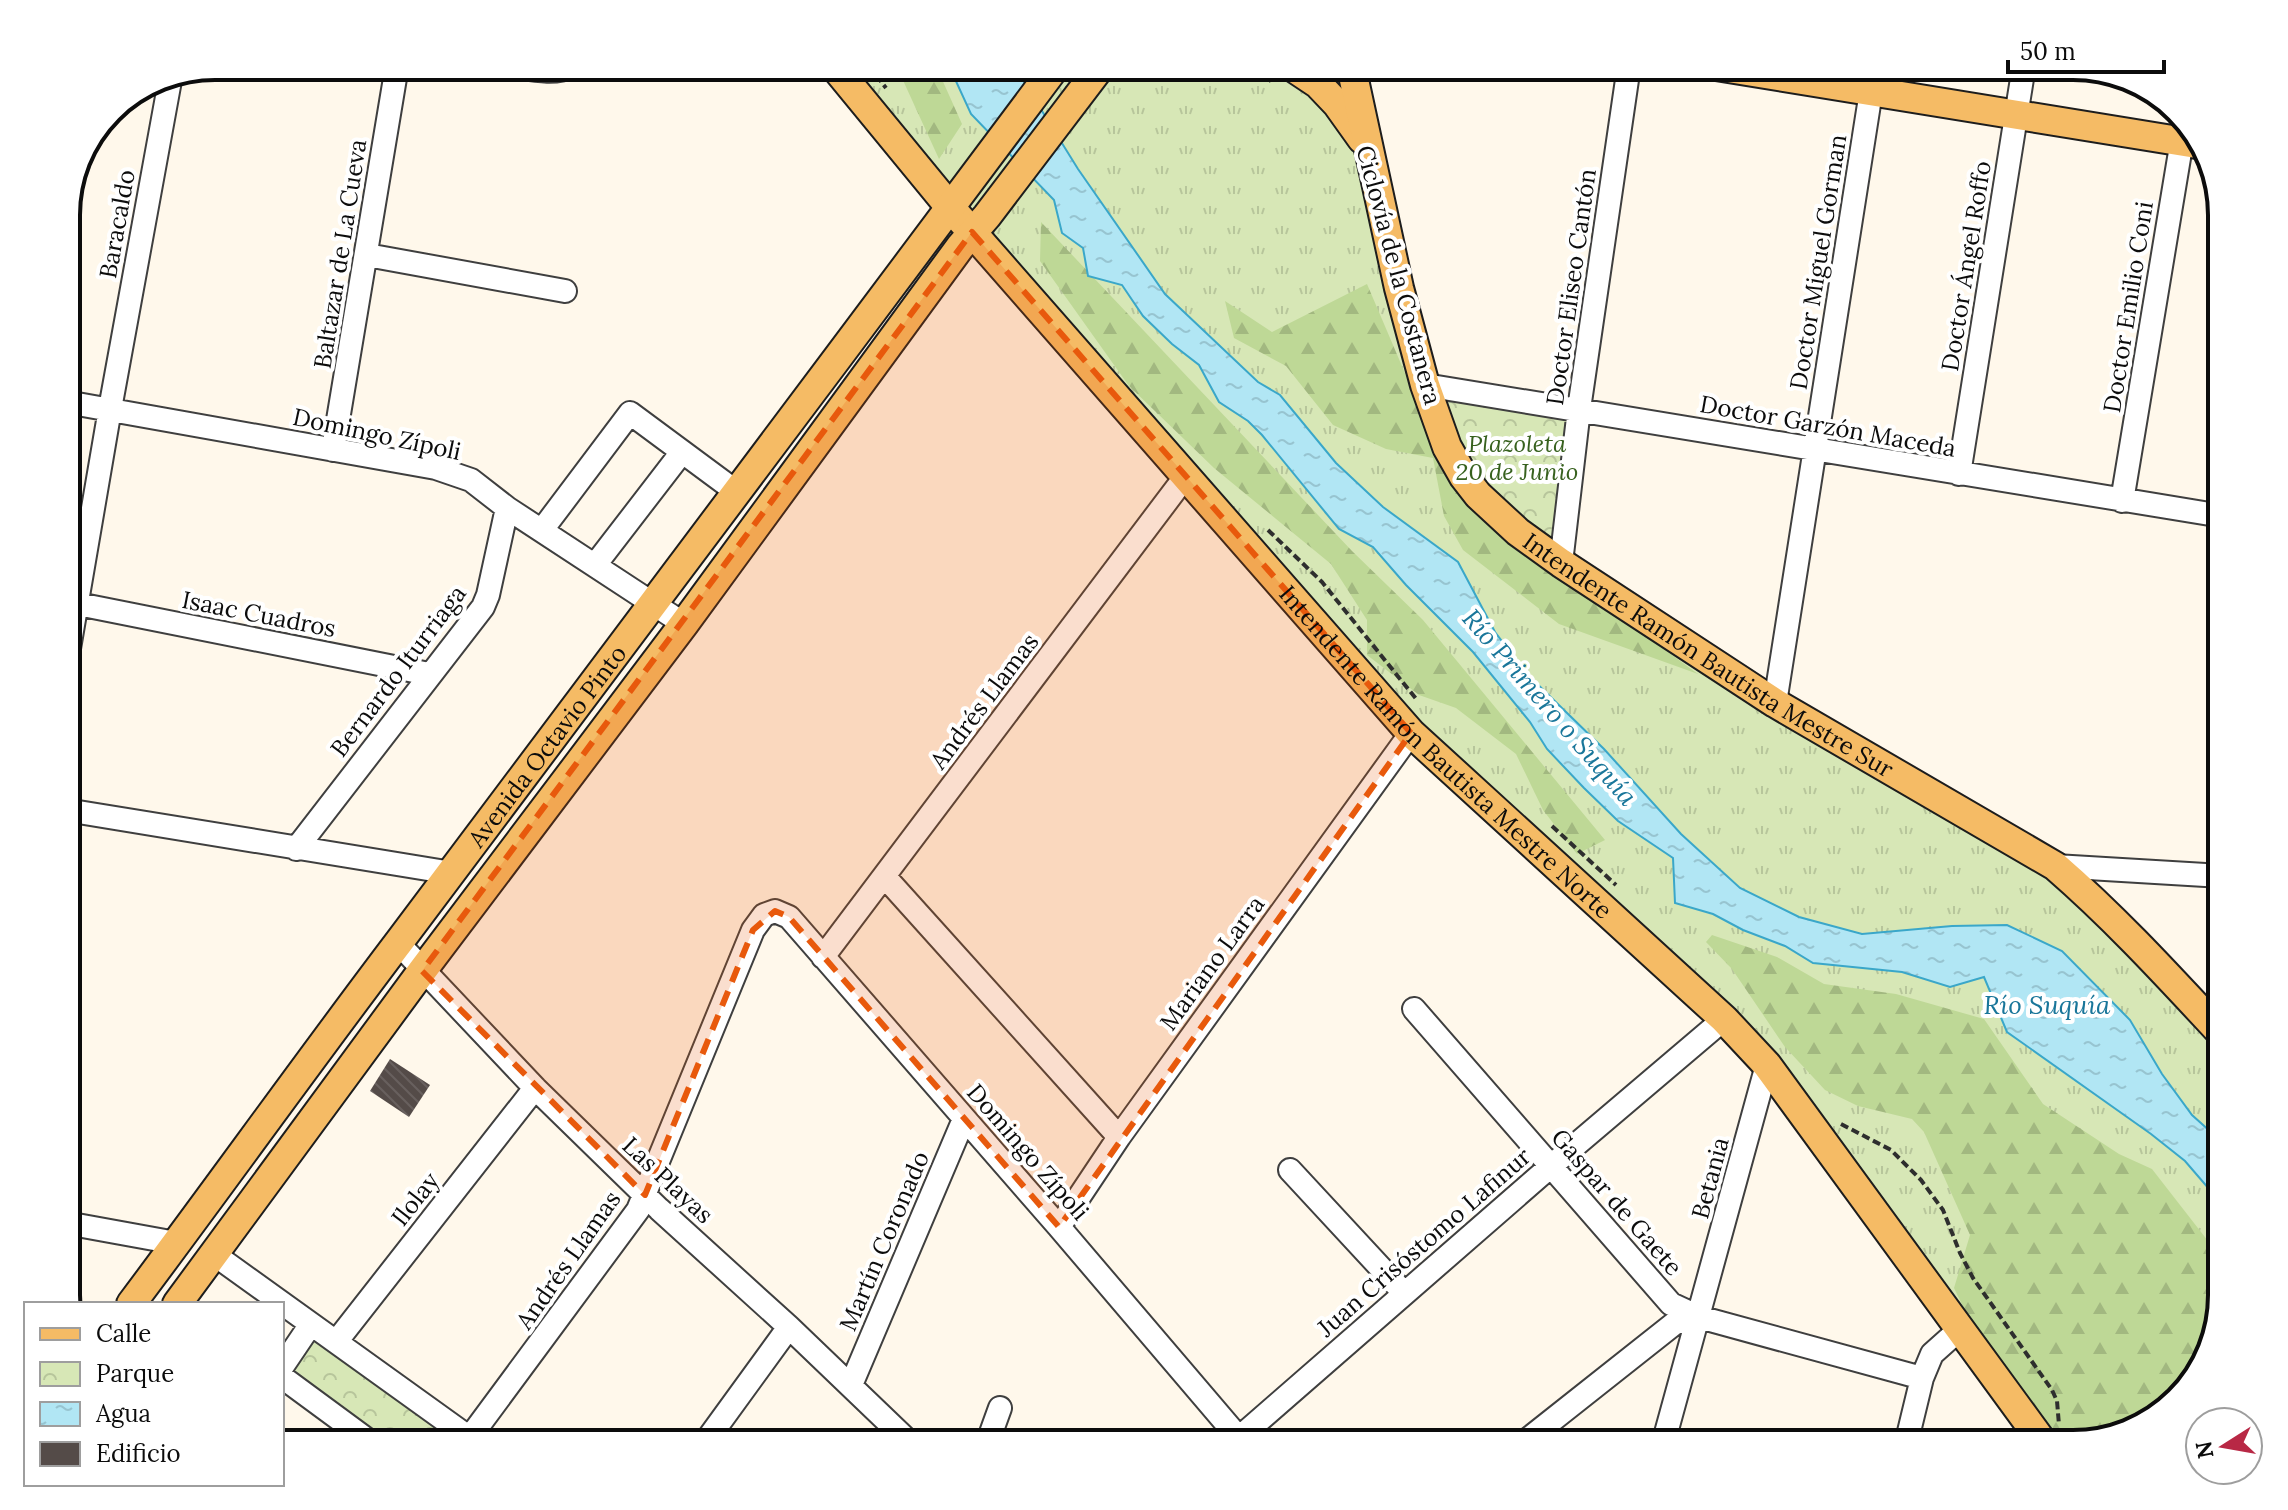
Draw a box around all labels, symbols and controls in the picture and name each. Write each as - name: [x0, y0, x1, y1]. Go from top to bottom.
- scale bar: [2008, 24, 2164, 74]
- text: 50 m: [2020, 36, 2076, 67]
- street label: Doctor Miguel Gorman: [1783, 132, 1853, 392]
- street label: Baltazar de La Cueva: [307, 137, 373, 371]
- street label: Ciclovía de la Costanera: [1349, 142, 1449, 408]
- street label: Doctor Ángel Roffo: [1934, 159, 1998, 373]
- street label: Baracaldo: [92, 167, 142, 281]
- street label: Doctor Eliseo Cantón: [1539, 167, 1603, 407]
- street label: Doctor Emilio Coni: [2096, 199, 2160, 415]
- street label: Doctor Garzón Maceda: [1698, 388, 1958, 464]
- street label: Domingo Zípoli: [290, 401, 464, 467]
- park label: Plazoleta 20 de Junio: [1456, 428, 1578, 487]
- street label: Intendente Ramón Bautista Mestre Sur: [1517, 525, 1900, 784]
- street label: Intendente Ramón Bautista Mestre Norte: [1273, 578, 1619, 925]
- street label: Bernardo Iturriaga: [323, 579, 473, 763]
- street label: Isaac Cuadros: [179, 584, 339, 644]
- water label: Río Primero o Suquía: [1456, 602, 1645, 813]
- street label: Andrés Llamas: [922, 627, 1045, 776]
- street label: Avenida Octavio Pinto: [460, 639, 633, 854]
- street label: Mariano Larra: [1153, 890, 1271, 1036]
- water label: Río Suquía: [1984, 988, 2111, 1021]
- street label: Domingo Zípoli: [960, 1077, 1096, 1227]
- street label: Gaspar de Gaete: [1545, 1122, 1689, 1282]
- street label: Las Playas: [616, 1130, 720, 1230]
- street label: Betania: [1684, 1134, 1736, 1222]
- street label: Juan Crisóstomo Lafinur: [1310, 1140, 1538, 1344]
- street label: Martín Coronado: [832, 1146, 936, 1336]
- street label: Ilolay: [384, 1166, 446, 1232]
- street label: Andrés Llamas: [508, 1185, 627, 1336]
- legend: [24, 1302, 284, 1486]
- text: Calle: [96, 1318, 151, 1349]
- text: Parque: [96, 1358, 174, 1389]
- text: Agua: [95, 1398, 151, 1429]
- north arrow: [2184, 1406, 2264, 1486]
- text: Edificio: [96, 1438, 181, 1469]
- text: N: [2189, 1439, 2220, 1461]

